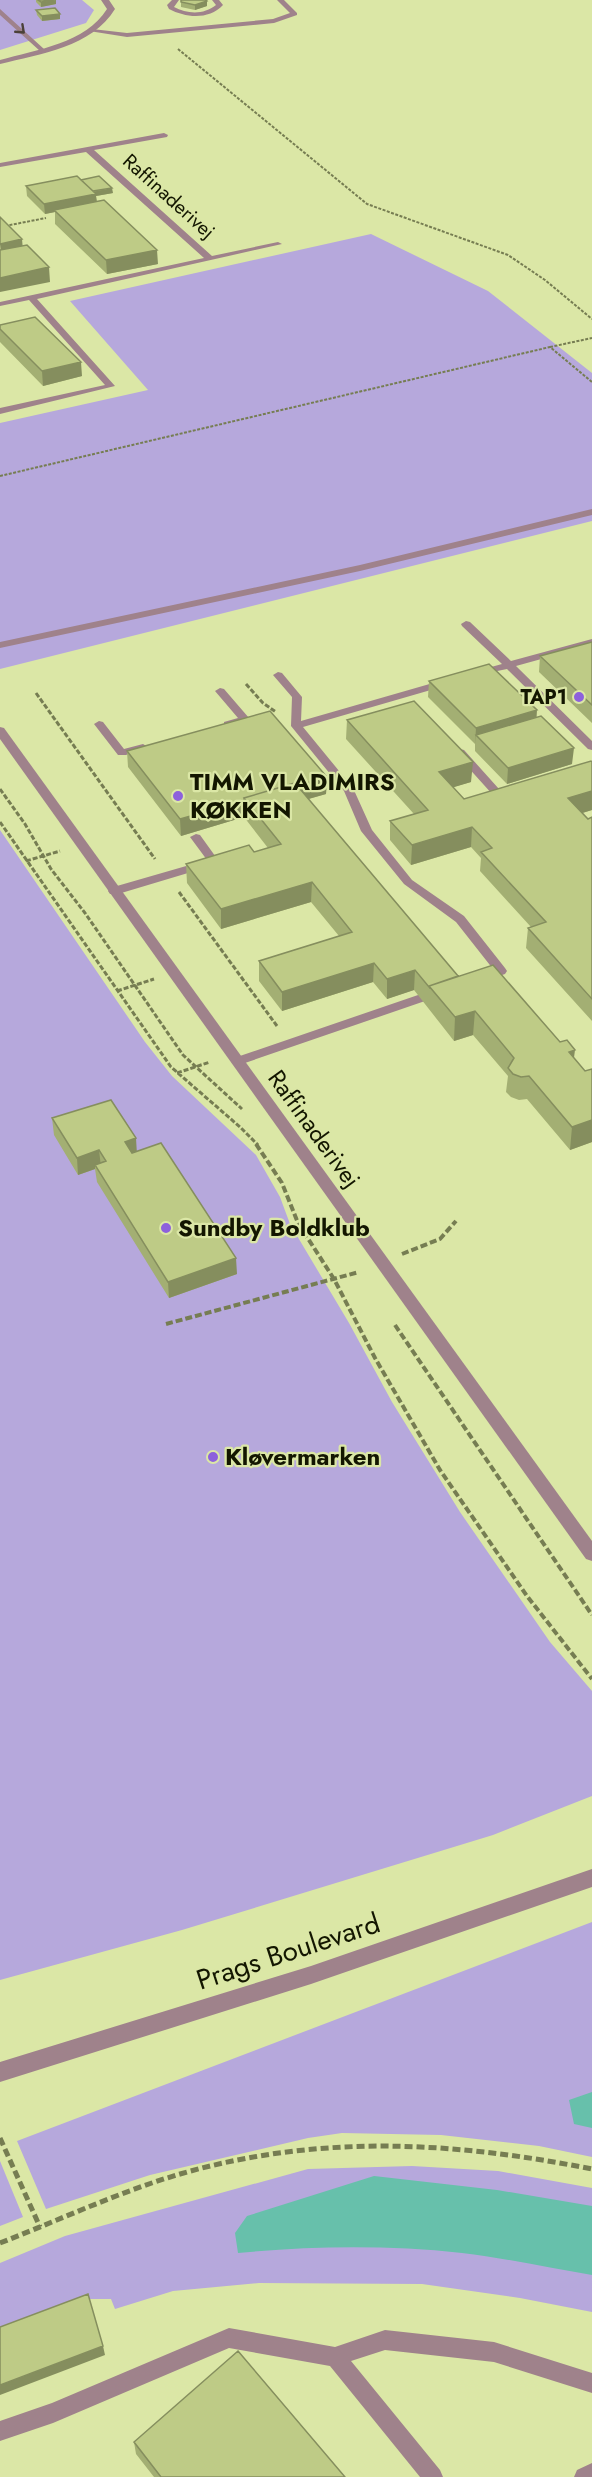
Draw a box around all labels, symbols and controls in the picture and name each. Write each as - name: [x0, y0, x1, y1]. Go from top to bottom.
- one-way arrow: [14, 23, 25, 34]
- street label: Raffinaderivej: [116, 147, 221, 246]
- place label: TAP1: [520, 683, 567, 712]
- marker: TAP1: [572, 690, 586, 704]
- place label: TIMM VLADIMIRS KØKKEN: [190, 764, 395, 827]
- marker: TIMM VLADIMIRS KØKKEN: [171, 789, 185, 803]
- street label: Raffinaderivej: [260, 1063, 369, 1195]
- place label: Sundby Boldklub: [178, 1210, 370, 1245]
- marker: Sundby Boldklub: [159, 1221, 173, 1235]
- place label: Kløvermarken: [225, 1439, 380, 1474]
- marker: Kløvermarken: [206, 1450, 220, 1464]
- street label: Prags Boulevard: [191, 1902, 385, 2000]

